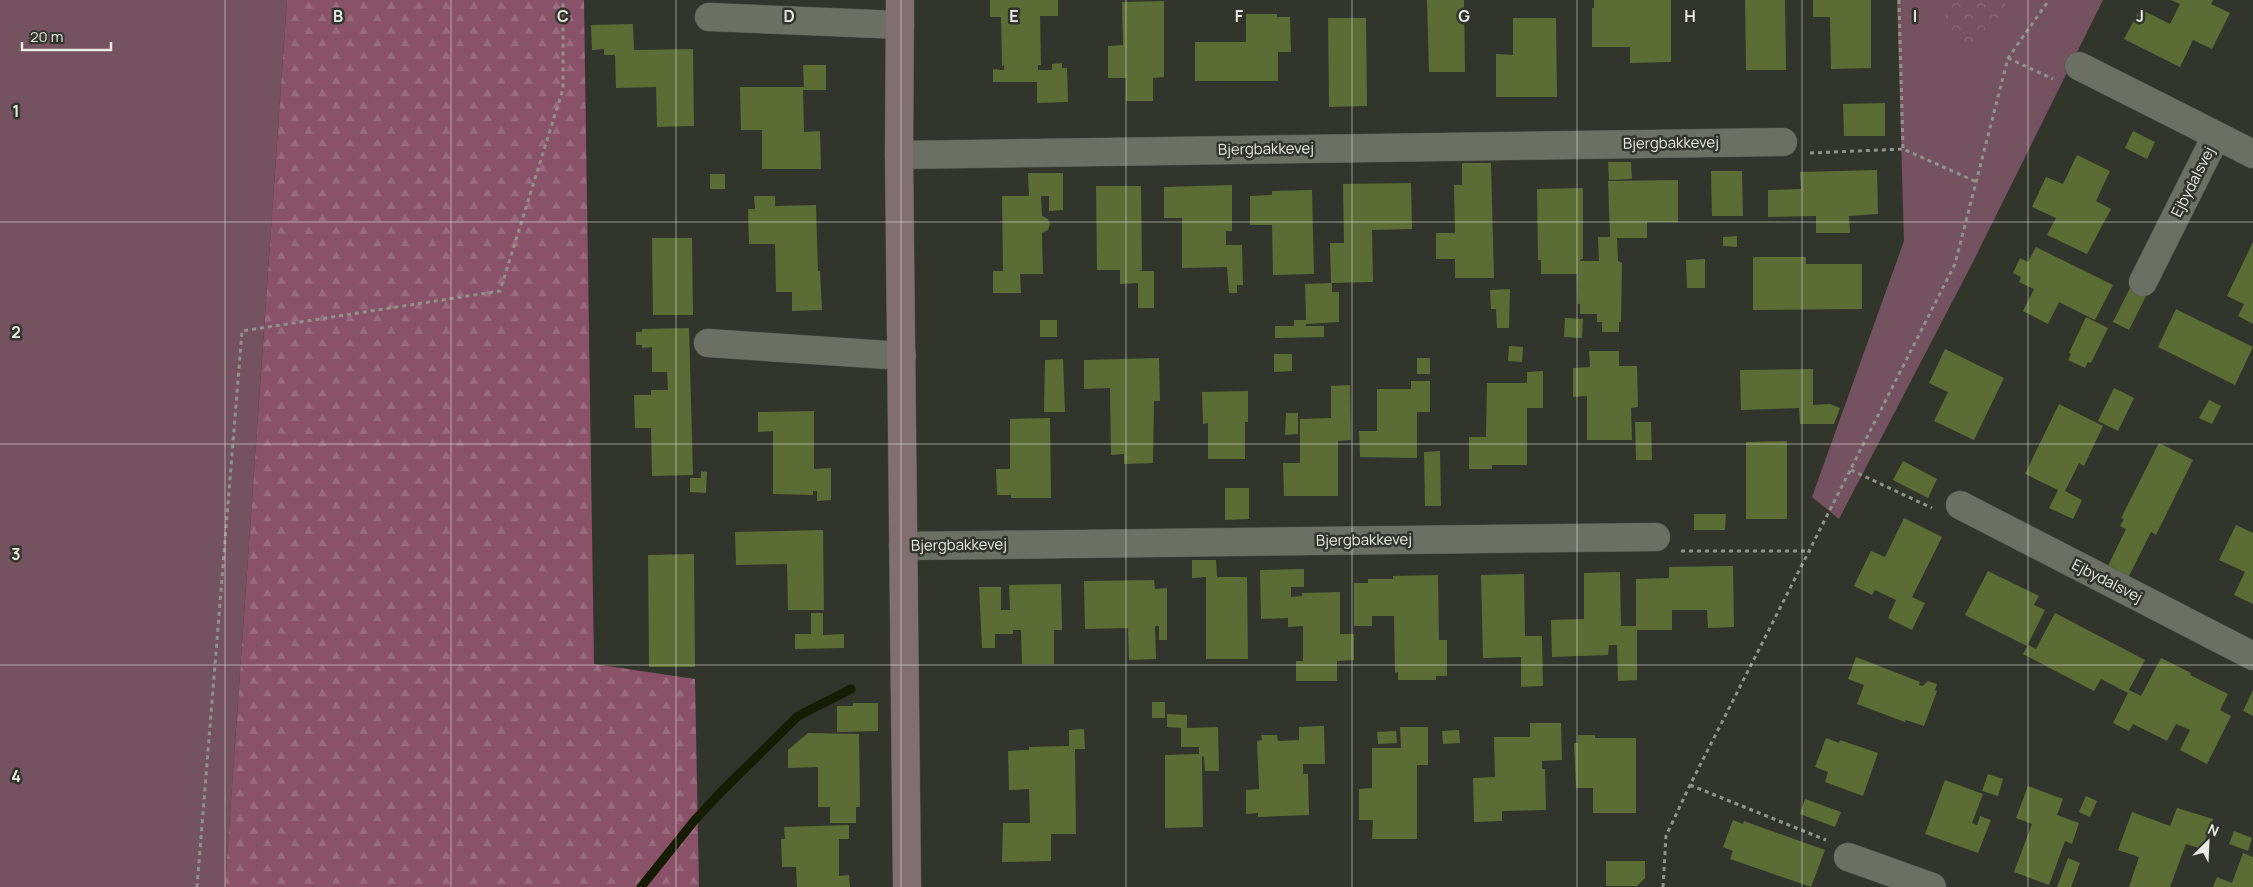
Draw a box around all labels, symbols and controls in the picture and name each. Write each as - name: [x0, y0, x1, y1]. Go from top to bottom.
- text: B: [333, 5, 343, 27]
- text: C: [557, 5, 569, 27]
- text: D: [783, 5, 795, 27]
- text: E: [1009, 5, 1019, 27]
- text: F: [1235, 5, 1244, 27]
- text: G: [1458, 5, 1470, 27]
- text: H: [1684, 5, 1696, 27]
- text: I: [1913, 5, 1917, 27]
- text: J: [2136, 5, 2144, 27]
- scale bar: [22, 20, 111, 52]
- text: 20 m: [30, 26, 63, 47]
- text: 1: [12, 100, 20, 122]
- street label: Bjergbakkevej: [1623, 131, 1719, 154]
- street label: Bjergbakkevej: [1218, 137, 1314, 160]
- street label: Ejbydalsvej: [2166, 143, 2219, 221]
- text: 2: [11, 321, 21, 343]
- street label: Bjergbakkevej: [1316, 528, 1412, 551]
- street label: Bjergbakkevej: [911, 533, 1007, 556]
- text: 3: [11, 543, 21, 565]
- street label: Ejbydalsvej: [2068, 554, 2146, 607]
- text: 4: [11, 765, 21, 787]
- north arrow: [2183, 817, 2233, 867]
- text: N: [2205, 819, 2222, 840]

